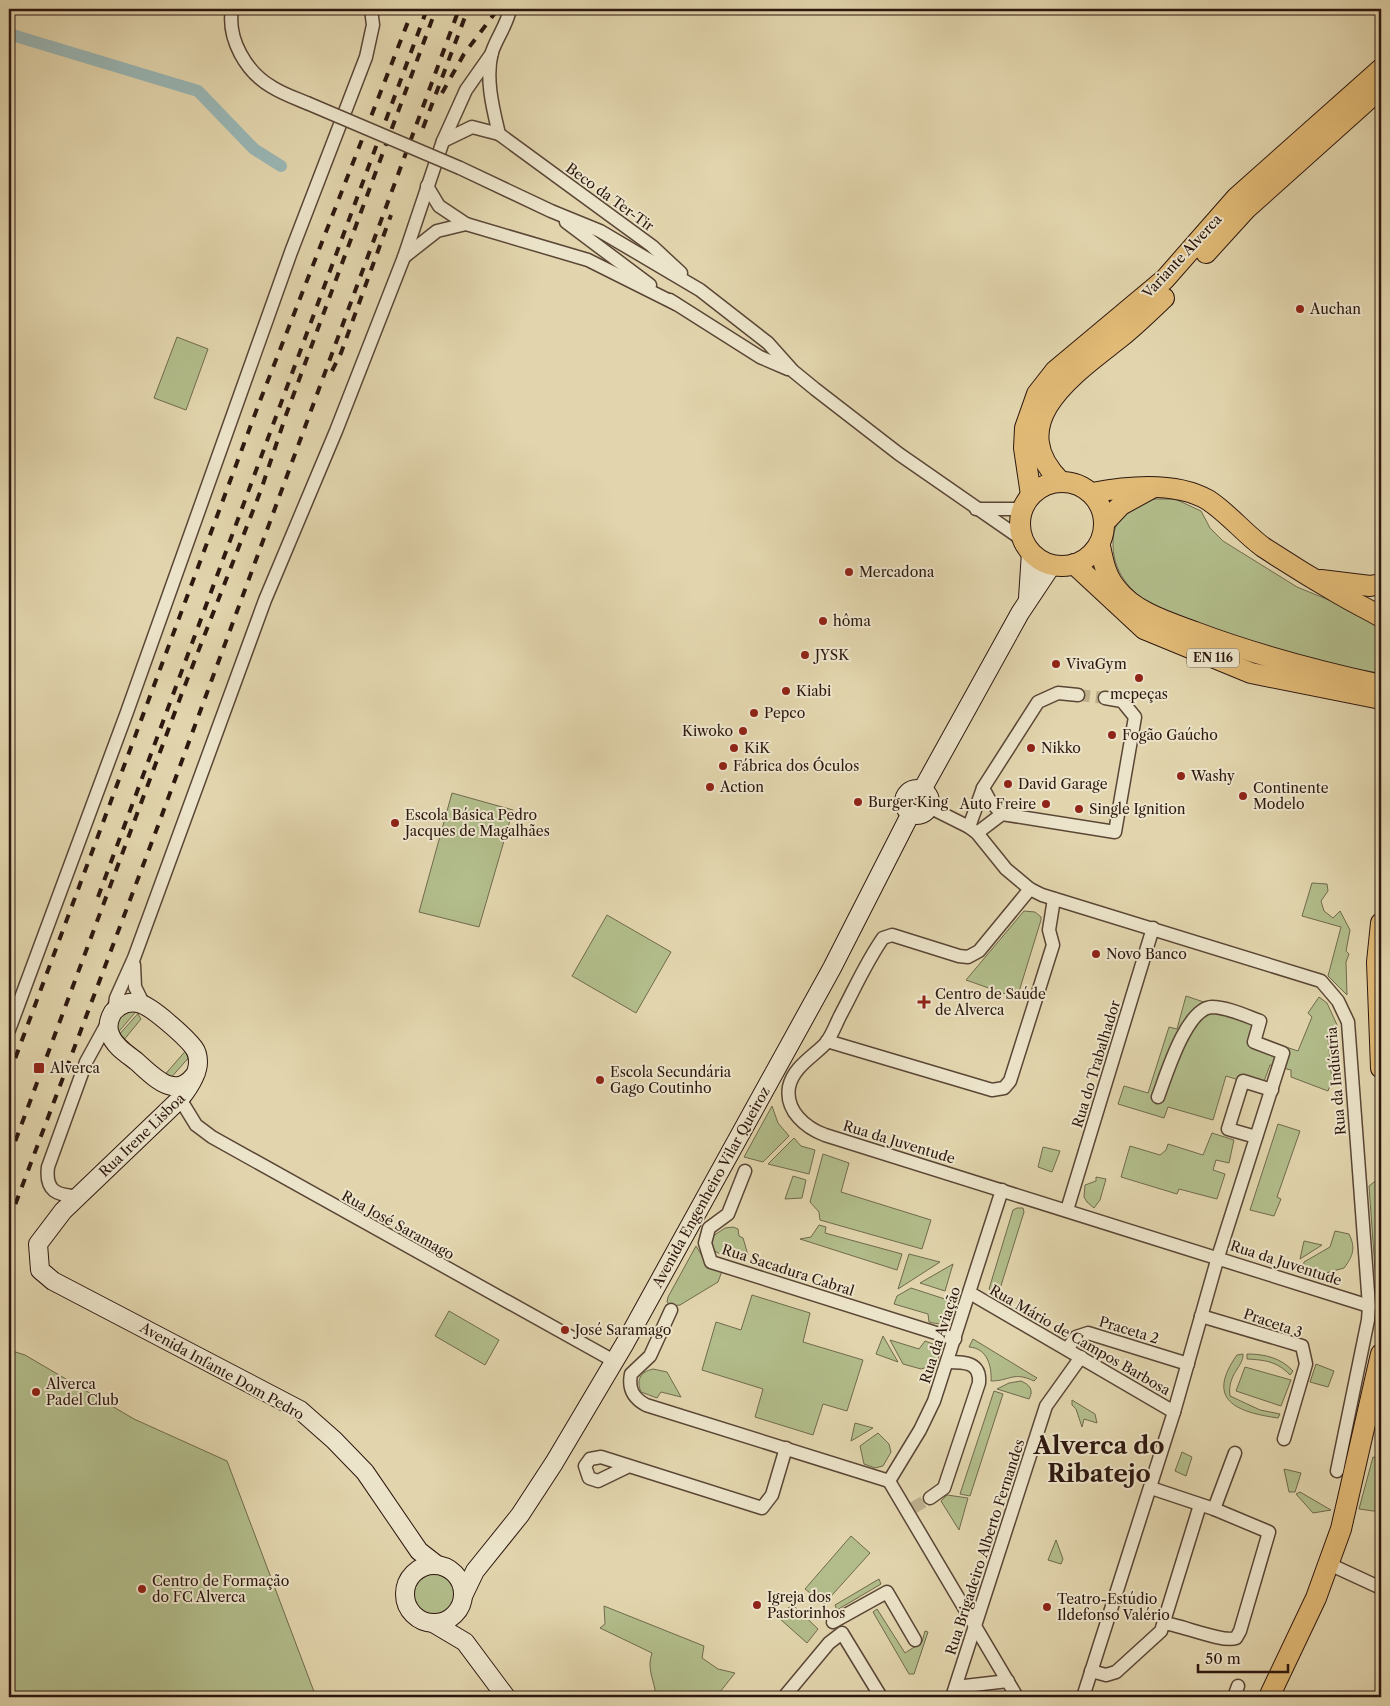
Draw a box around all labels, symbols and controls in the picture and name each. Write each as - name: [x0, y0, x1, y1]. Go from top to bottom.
- street label: Beco da Ter-Tir: [562, 159, 658, 235]
- street label: Variante Alverca: [1138, 210, 1226, 302]
- place label: Auchan: [1309, 300, 1361, 318]
- marker: Auchan: [1294, 303, 1306, 315]
- place label: Mercadona: [859, 563, 935, 581]
- marker: Mercadona: [843, 566, 855, 578]
- place label: hôma: [833, 612, 871, 630]
- marker: hôma: [817, 615, 829, 627]
- place label: JYSK: [813, 646, 850, 664]
- road number: EN 116: [1187, 648, 1239, 668]
- marker: JYSK: [799, 649, 811, 661]
- place label: VivaGym: [1065, 655, 1127, 673]
- marker: VivaGym: [1050, 658, 1062, 670]
- marker: mcpeças: [1133, 672, 1145, 684]
- place label: Kiabi: [796, 682, 831, 700]
- marker: Kiabi: [780, 685, 792, 697]
- place label: mcpeças: [1110, 685, 1168, 703]
- place label: Pepco: [764, 704, 805, 722]
- marker: Pepco: [748, 707, 760, 719]
- place label: Kiwoko: [682, 722, 733, 740]
- marker: Kiwoko: [737, 725, 749, 737]
- place label: Fogão Gaúcho: [1122, 726, 1218, 744]
- marker: Fogão Gaúcho: [1106, 729, 1118, 741]
- place label: KiK: [744, 739, 771, 757]
- place label: Nikko: [1041, 739, 1081, 757]
- marker: KiK: [728, 742, 740, 754]
- marker: Nikko: [1025, 742, 1037, 754]
- place label: Fábrica dos Óculos: [733, 756, 859, 775]
- marker: Fábrica dos Óculos: [717, 760, 729, 772]
- place label: Washy: [1190, 767, 1235, 785]
- marker: Washy: [1175, 770, 1187, 782]
- place label: David Garage: [1018, 775, 1108, 793]
- place label: Action: [719, 778, 764, 796]
- marker: David Garage: [1002, 778, 1014, 790]
- place label: Continente Modelo: [1253, 779, 1329, 813]
- marker: Action: [704, 781, 716, 793]
- marker: Continente Modelo: [1237, 790, 1249, 802]
- place label: Burger King: [868, 793, 949, 811]
- place label: Auto Freire: [959, 795, 1036, 813]
- marker: Burger King: [852, 796, 864, 808]
- marker: Auto Freire: [1040, 798, 1052, 810]
- place label: Single Ignition: [1089, 800, 1186, 818]
- marker: Single Ignition: [1073, 803, 1085, 815]
- place label: Escola Básica Pedro Jacques de Magalhães: [403, 806, 550, 840]
- marker: Escola Básica Pedro Jacques de Magalhães: [389, 817, 401, 829]
- place label: Novo Banco: [1106, 945, 1187, 963]
- marker: Novo Banco: [1090, 948, 1102, 960]
- place label: Centro de Saúde de Alverca: [935, 985, 1046, 1019]
- marker: Centro de Saúde de Alverca: [917, 995, 931, 1009]
- street label: Rua do Trabalhador: [1068, 998, 1124, 1130]
- street label: Rua da Indústria: [1322, 1025, 1350, 1136]
- place label: Alverca: [49, 1059, 100, 1077]
- marker: Alverca: [32, 1061, 46, 1075]
- place label: Escola Secundária Gago Coutinho: [610, 1063, 732, 1097]
- marker: Escola Secundária Gago Coutinho: [594, 1074, 606, 1086]
- street label: Avenida Engenheiro Vilar Queiroz: [648, 1083, 774, 1291]
- street label: Rua Irene Lisboa: [95, 1089, 189, 1181]
- street label: Rua da Juventude: [841, 1116, 957, 1168]
- street label: Rua José Saramago: [339, 1187, 457, 1263]
- street label: Rua da Juventude: [1228, 1236, 1344, 1290]
- street label: Rua Sacadura Cabral: [720, 1240, 856, 1300]
- street label: Rua Mário de Campos Barbosa: [986, 1281, 1174, 1400]
- street label: Rua da Aviação: [916, 1284, 964, 1386]
- street label: Praceta 3: [1241, 1305, 1305, 1341]
- street label: Praceta 2: [1097, 1312, 1161, 1348]
- street label: Avenida Infante Dom Pedro: [136, 1318, 307, 1424]
- place label: José Saramago: [573, 1321, 671, 1339]
- marker: José Saramago: [559, 1324, 571, 1336]
- place label: Alverca Padel Club: [45, 1375, 119, 1409]
- marker: Alverca Padel Club: [30, 1386, 42, 1398]
- district label: Alverca do Ribatejo: [1033, 1431, 1164, 1488]
- street label: Rua Brigadeiro Alberto Fernandes: [942, 1437, 1028, 1657]
- place label: Centro de Formação do FC Alverca: [152, 1572, 289, 1606]
- marker: Centro de Formação do FC Alverca: [136, 1583, 148, 1595]
- place label: Igreja dos Pastorinhos: [767, 1588, 845, 1622]
- place label: Teatro-Estúdio Ildefonso Valério: [1057, 1590, 1170, 1624]
- marker: Igreja dos Pastorinhos: [751, 1599, 763, 1611]
- marker: Teatro-Estúdio Ildefonso Valério: [1041, 1601, 1053, 1613]
- scale bar: [1198, 1641, 1288, 1673]
- text: 50 m: [1205, 1649, 1241, 1668]

